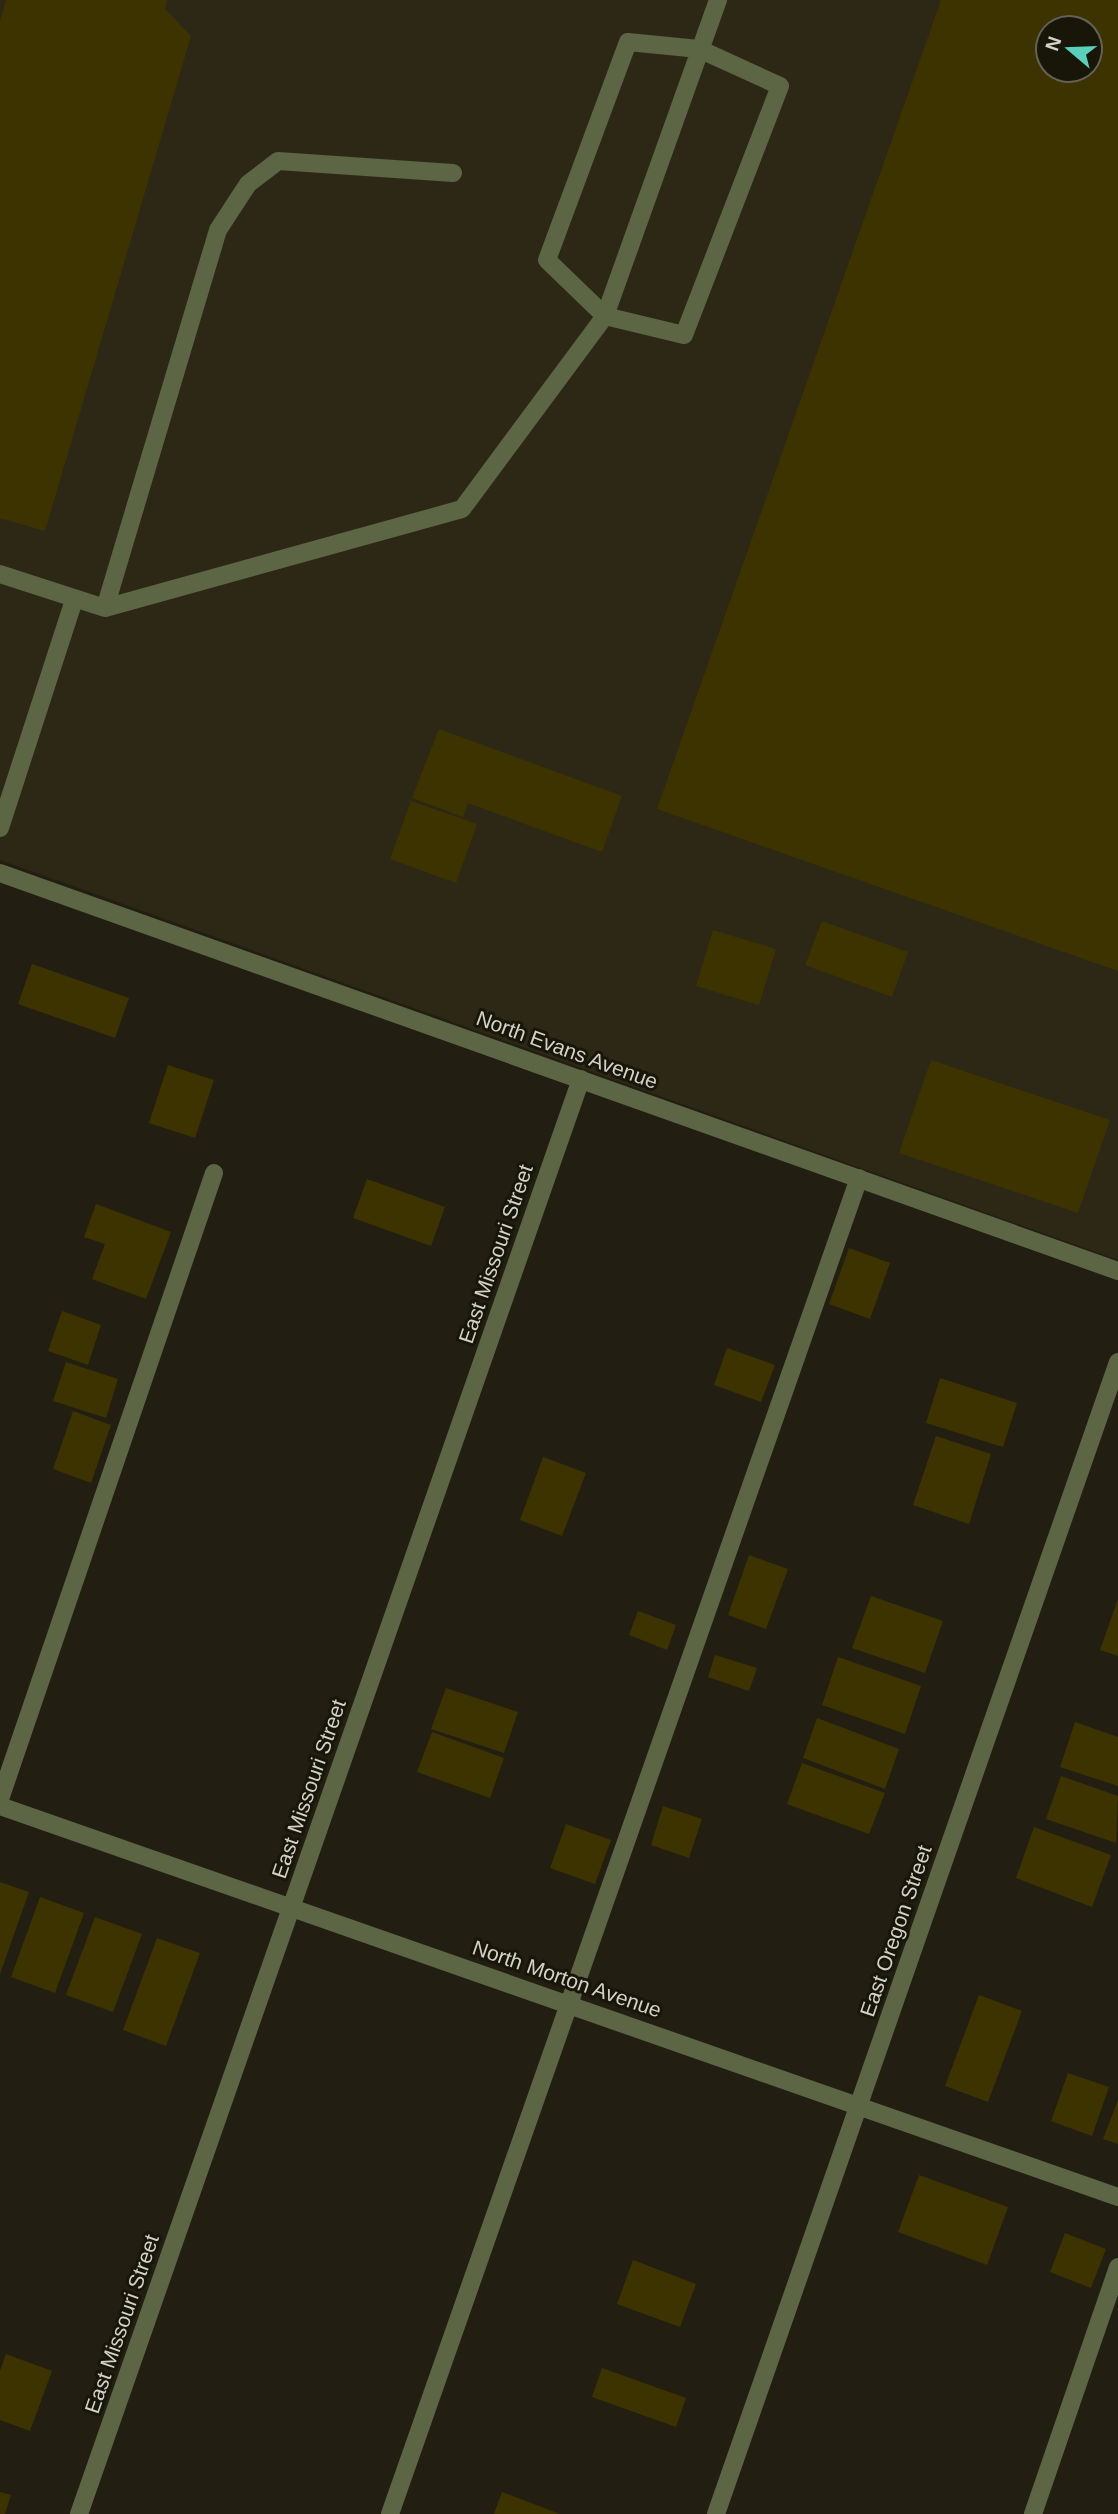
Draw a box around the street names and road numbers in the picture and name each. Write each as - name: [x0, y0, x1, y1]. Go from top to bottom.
- street label: North Evans Avenue: [473, 1006, 661, 1093]
- street label: East Missouri Street: [454, 1161, 537, 1346]
- street label: East Missouri Street: [267, 1696, 350, 1881]
- street label: East Oregon Street: [855, 1842, 936, 2020]
- street label: North Morton Avenue: [470, 1935, 665, 2022]
- street label: East Missouri Street: [80, 2231, 163, 2416]

